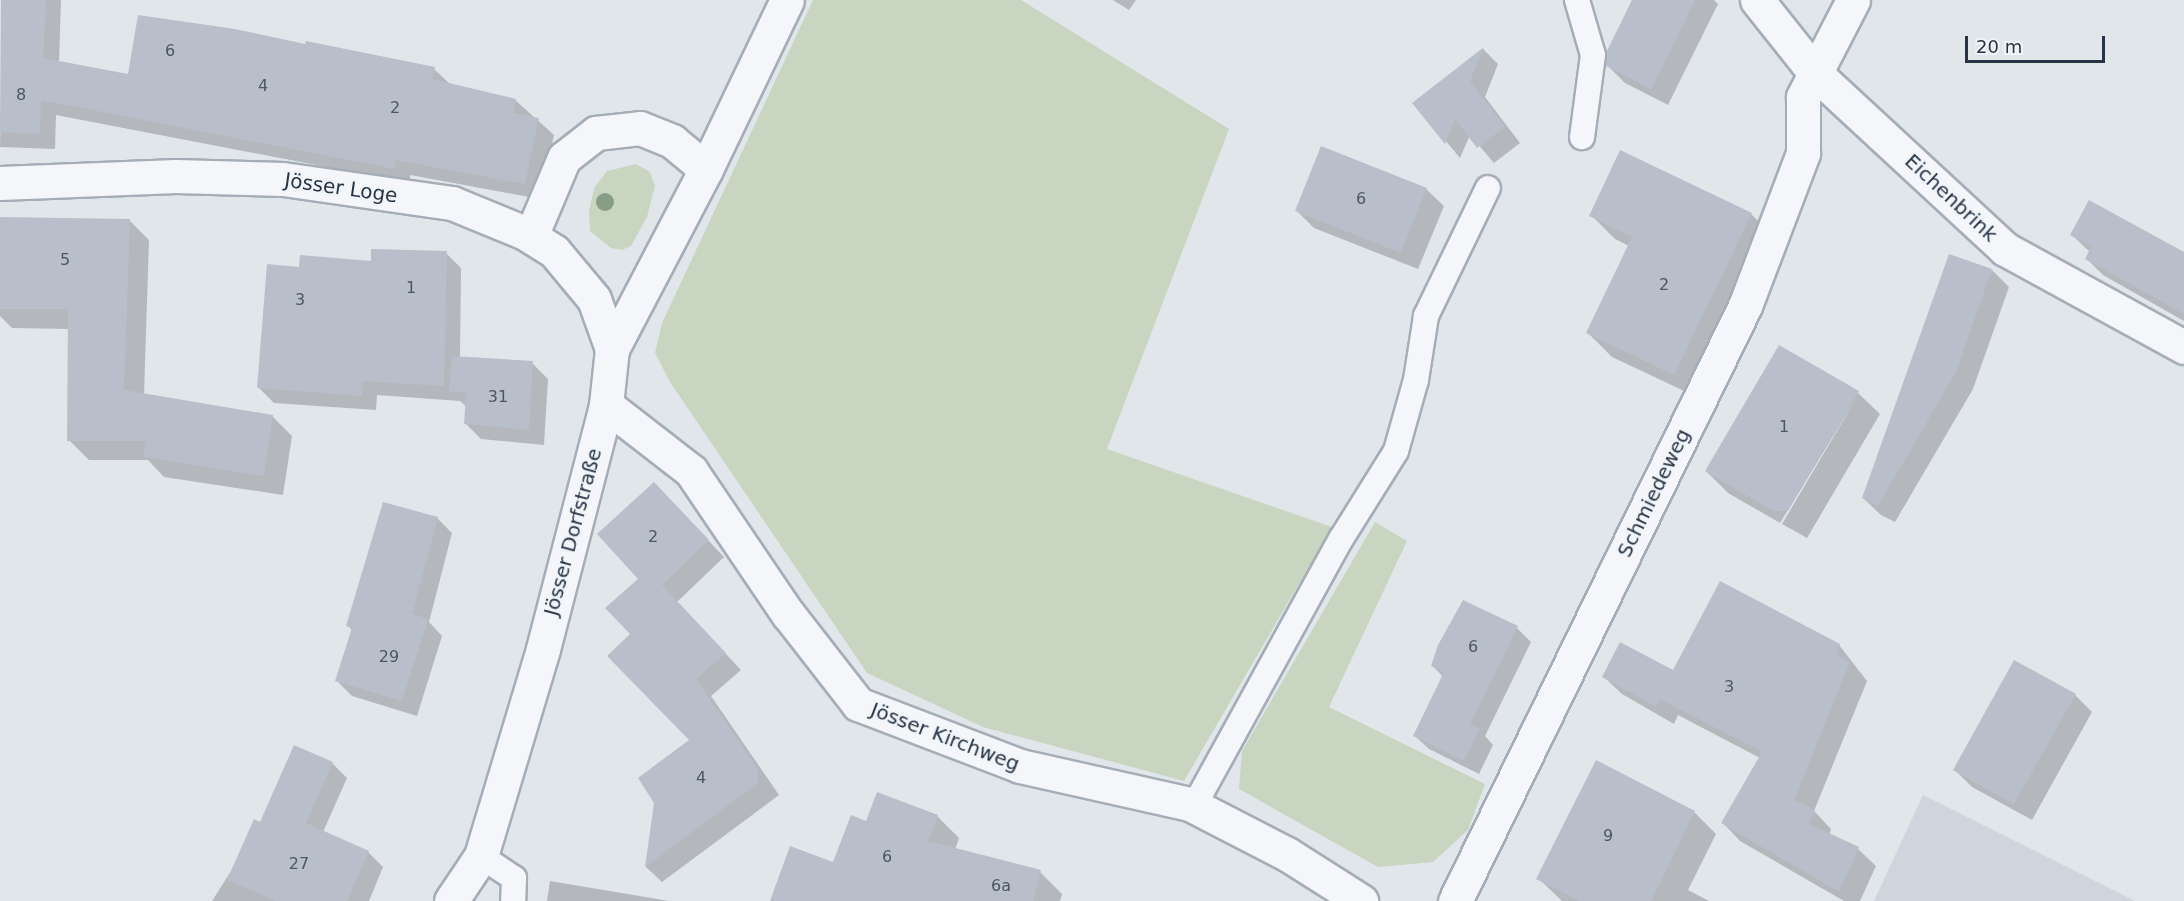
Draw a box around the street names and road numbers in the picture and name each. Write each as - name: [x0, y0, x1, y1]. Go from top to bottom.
- street label: Eichenbrink: [1900, 149, 2002, 247]
- street label: Jösser Loge: [283, 168, 399, 208]
- street label: Schmiedeweg: [1613, 425, 1695, 561]
- street label: Jösser Dorfstraße: [539, 446, 607, 618]
- street label: Jösser Kirchweg: [867, 698, 1023, 776]

